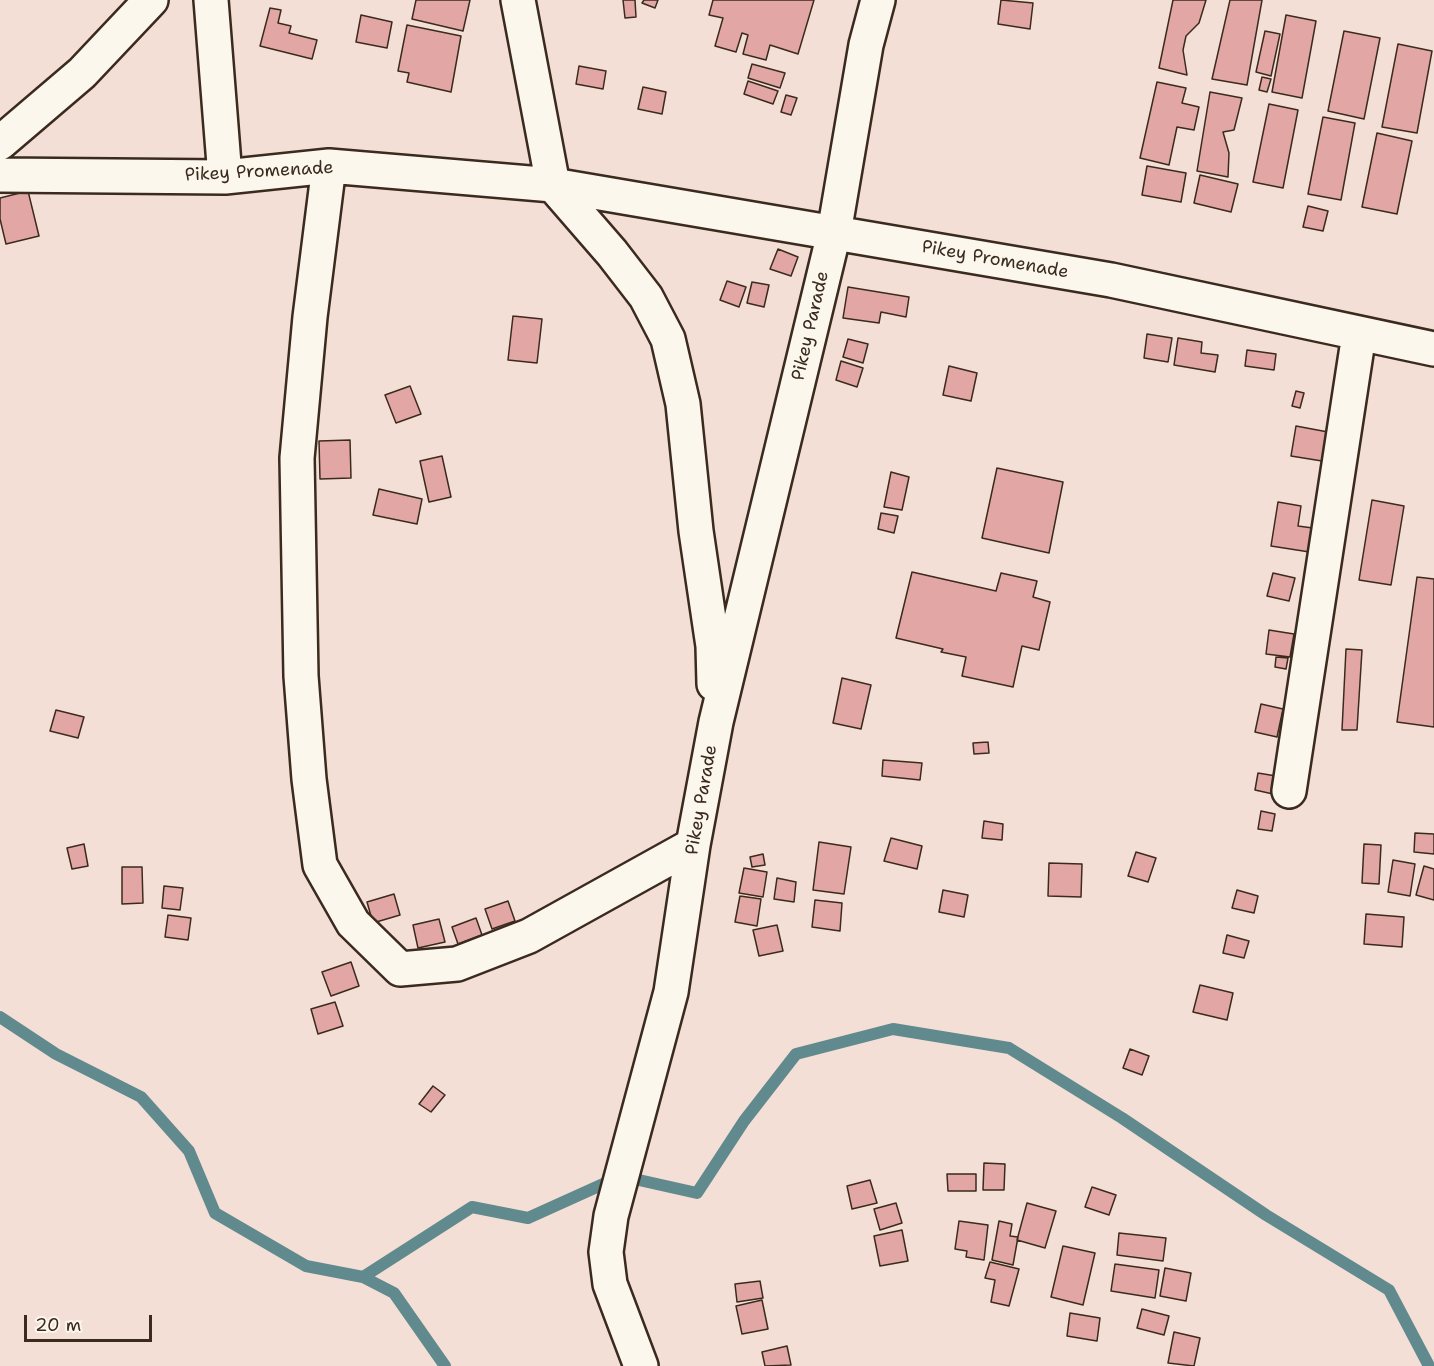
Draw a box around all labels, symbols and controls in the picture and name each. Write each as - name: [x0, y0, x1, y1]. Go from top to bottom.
- street label: Pikey Promenade: [184, 157, 334, 187]
- street label: Pikey Promenade: [920, 236, 1070, 284]
- street label: Pikey Parade: [788, 269, 834, 383]
- street label: Pikey Parade: [682, 743, 722, 857]
- scale bar: [27, 1303, 154, 1341]
- text: 20 m: [35, 1313, 81, 1337]

